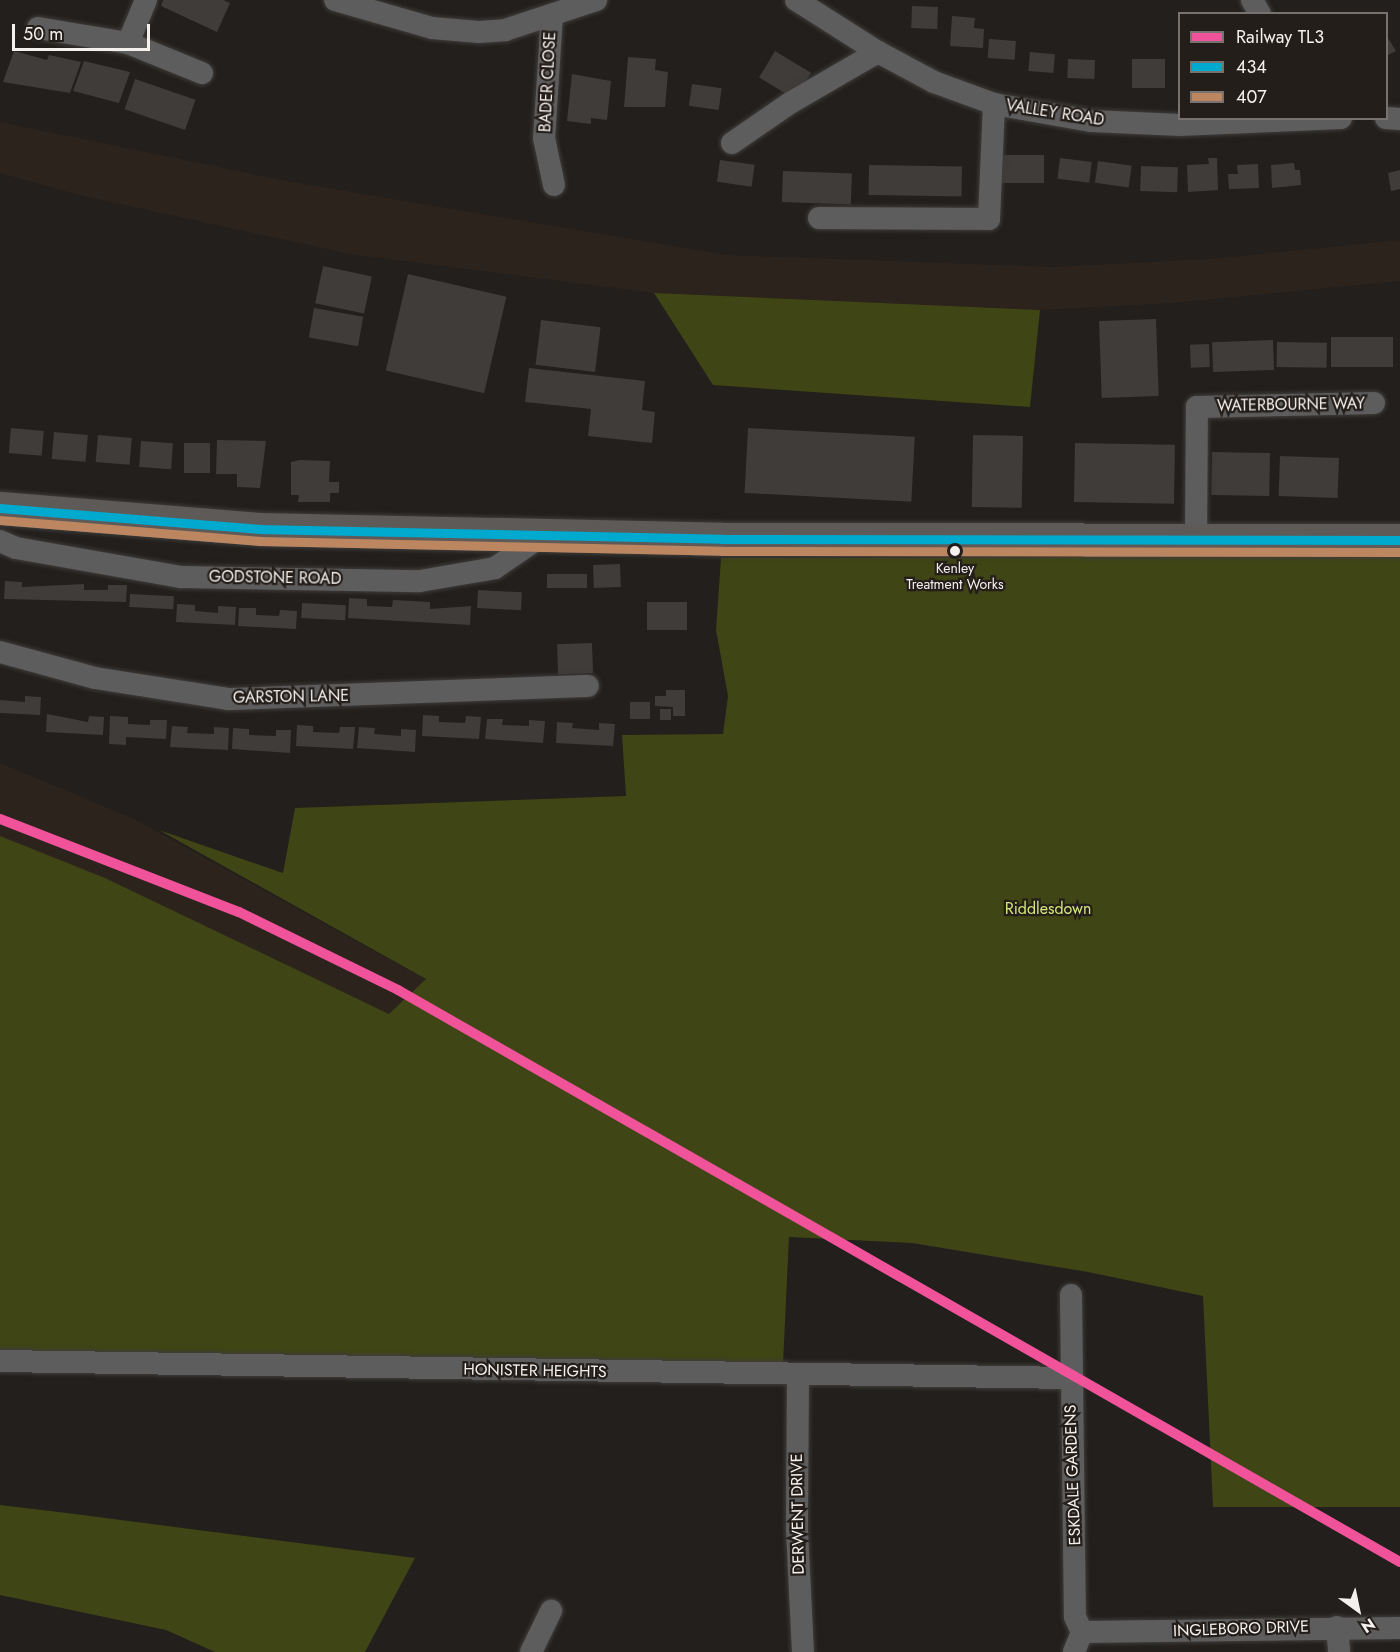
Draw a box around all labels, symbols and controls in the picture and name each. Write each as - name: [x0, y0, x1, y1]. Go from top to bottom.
- scale bar: [15, 12, 153, 50]
- legend: [1178, 12, 1388, 120]
- text: 50 m: [23, 21, 63, 47]
- text: Railway TL3: [1236, 24, 1324, 50]
- street label: BADER CLOSE: [536, 31, 560, 133]
- text: 434: [1236, 54, 1267, 80]
- text: 407: [1236, 84, 1267, 110]
- street label: VALLEY ROAD: [1005, 96, 1105, 130]
- street label: WATERBOURNE WAY: [1217, 394, 1365, 416]
- marker: Kenley Treatment Works: [949, 545, 961, 557]
- place label: Kenley Treatment Works: [906, 560, 1004, 592]
- street label: GODSTONE ROAD: [209, 567, 341, 589]
- street label: GARSTON LANE: [233, 686, 349, 708]
- park label: Riddlesdown: [1005, 899, 1091, 919]
- street label: HONISTER HEIGHTS: [463, 1360, 607, 1382]
- street label: ESKDALE GARDENS: [1061, 1404, 1085, 1546]
- street label: DERWENT DRIVE: [787, 1453, 809, 1575]
- north arrow: [1328, 1580, 1388, 1640]
- text: N: [1356, 1612, 1380, 1639]
- street label: INGLEBORO DRIVE: [1173, 1617, 1309, 1641]

